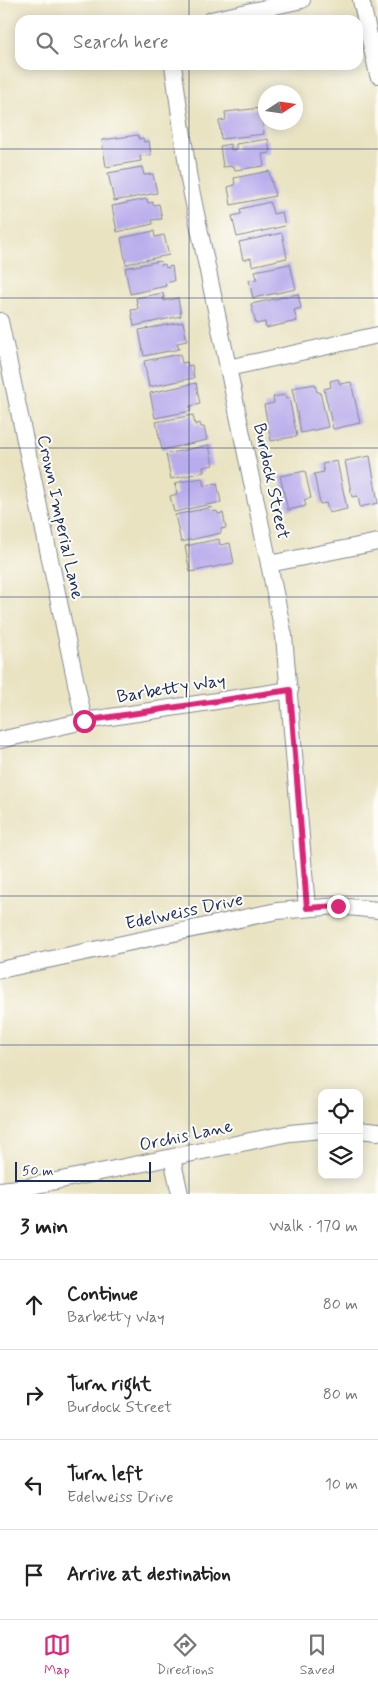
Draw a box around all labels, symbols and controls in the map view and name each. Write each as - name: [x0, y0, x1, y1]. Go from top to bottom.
- search box: [15, 15, 363, 70]
- icon: search: [33, 29, 61, 57]
- text: Search here: [73, 30, 169, 55]
- north arrow: [258, 85, 303, 130]
- street label: Burdock Street: [247, 421, 295, 541]
- street label: Crown Imperial Lane: [31, 433, 89, 602]
- street label: Barbetty Way: [115, 669, 227, 709]
- route start: [73, 710, 96, 733]
- street label: Edelweiss Drive: [123, 888, 245, 936]
- route end: [327, 895, 350, 918]
- map controls: [318, 1089, 363, 1179]
- button: locate: [318, 1089, 363, 1134]
- street label: Orchis Lane: [137, 1114, 235, 1158]
- button: layers: [318, 1134, 363, 1179]
- scale bar: [15, 1159, 151, 1182]
- text: 50 m: [22, 1162, 53, 1180]
- text: 3 min: [20, 1213, 68, 1241]
- text: Walk · 170 m: [269, 1216, 358, 1237]
- text: Continue: [67, 1282, 138, 1307]
- icon: ahead: [20, 1291, 48, 1319]
- text: 80 m: [323, 1294, 358, 1315]
- text: Barbetty Way: [67, 1307, 165, 1328]
- text: Turn right: [67, 1372, 151, 1397]
- icon: right: [20, 1381, 48, 1409]
- text: 80 m: [323, 1384, 358, 1405]
- text: Burdock Street: [67, 1397, 172, 1418]
- text: Turn left: [67, 1462, 143, 1487]
- icon: left: [20, 1471, 48, 1499]
- text: 10 m: [325, 1474, 358, 1495]
- text: Edelweiss Drive: [67, 1487, 174, 1508]
- icon: arrive: [20, 1561, 48, 1589]
- text: Arrive at destination: [67, 1562, 231, 1587]
- tab: Map: [43, 1631, 71, 1679]
- tab: Directions: [157, 1631, 214, 1679]
- tab: Saved: [300, 1631, 335, 1679]

